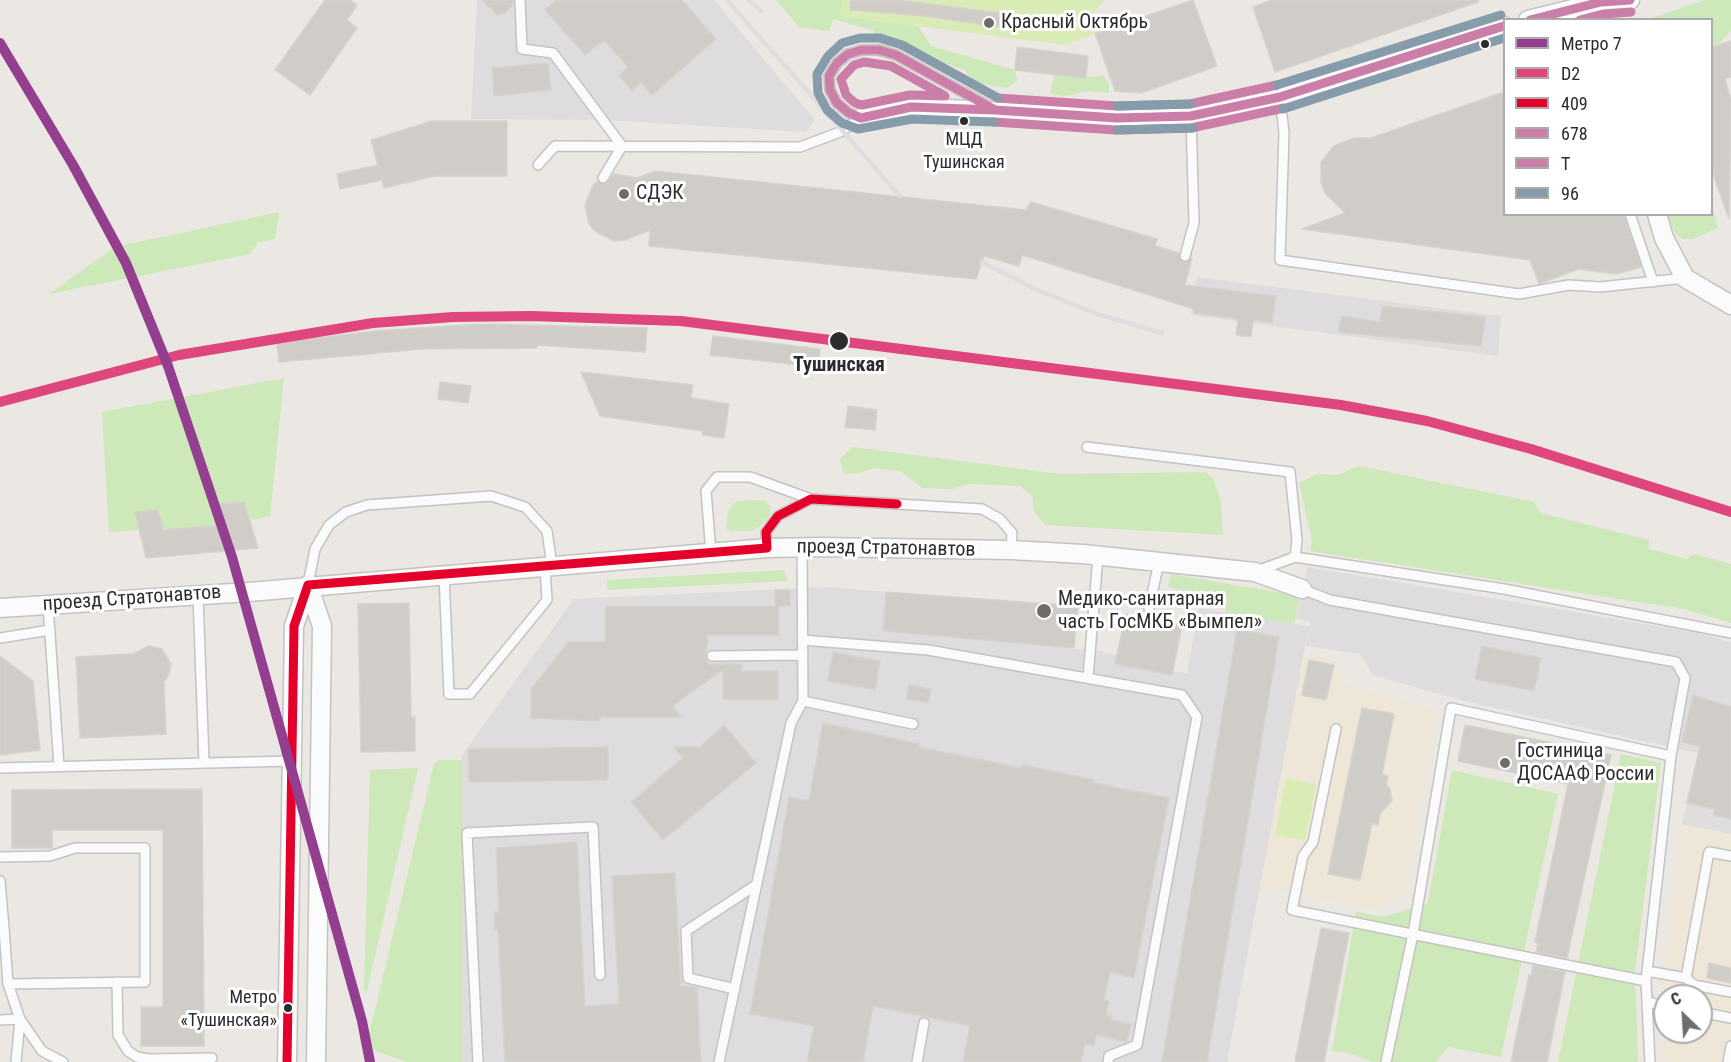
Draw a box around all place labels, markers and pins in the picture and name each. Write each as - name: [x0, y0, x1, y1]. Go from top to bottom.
- place label: Красный Октябрь: [1001, 11, 1148, 35]
- marker: Красный Октябрь: [982, 16, 996, 30]
- unlabelled marker: [1479, 38, 1491, 50]
- marker: МЦД Тушинская: [958, 115, 970, 127]
- place label: МЦД Тушинская: [923, 129, 1005, 172]
- place label: СДЭК: [636, 182, 684, 206]
- marker: СДЭК: [617, 187, 631, 201]
- marker: Тушинская: [828, 330, 850, 352]
- place label: Тушинская: [793, 354, 885, 378]
- place label: Медико-санитарная часть ГосМКБ «Вымпел»: [1058, 588, 1262, 635]
- marker: Медико-санитарная часть ГосМКБ «Вымпел»: [1035, 602, 1053, 620]
- place label: Гостиница ДОСААФ России: [1517, 740, 1654, 787]
- marker: Гостиница ДОСААФ России: [1498, 756, 1512, 770]
- place label: Метро «Тушинская»: [180, 987, 277, 1030]
- marker: Метро «Тушинская»: [282, 1002, 294, 1014]

